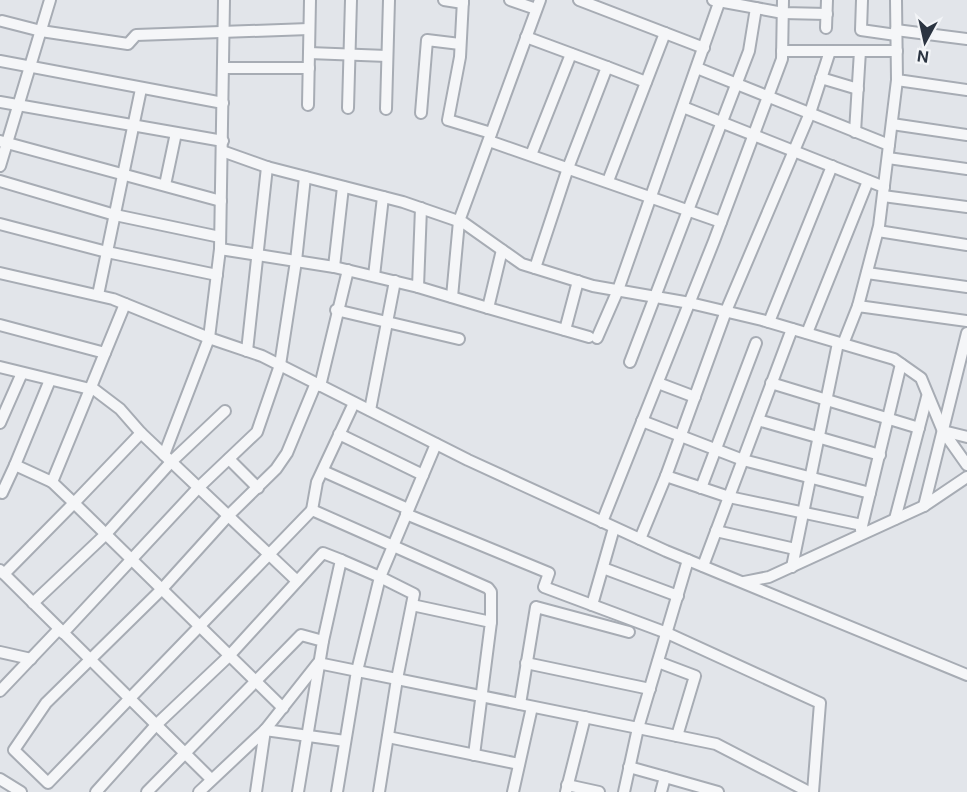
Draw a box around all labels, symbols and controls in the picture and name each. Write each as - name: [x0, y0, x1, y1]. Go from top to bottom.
- north arrow: [895, 12, 955, 72]
- text: N: [916, 45, 930, 68]

